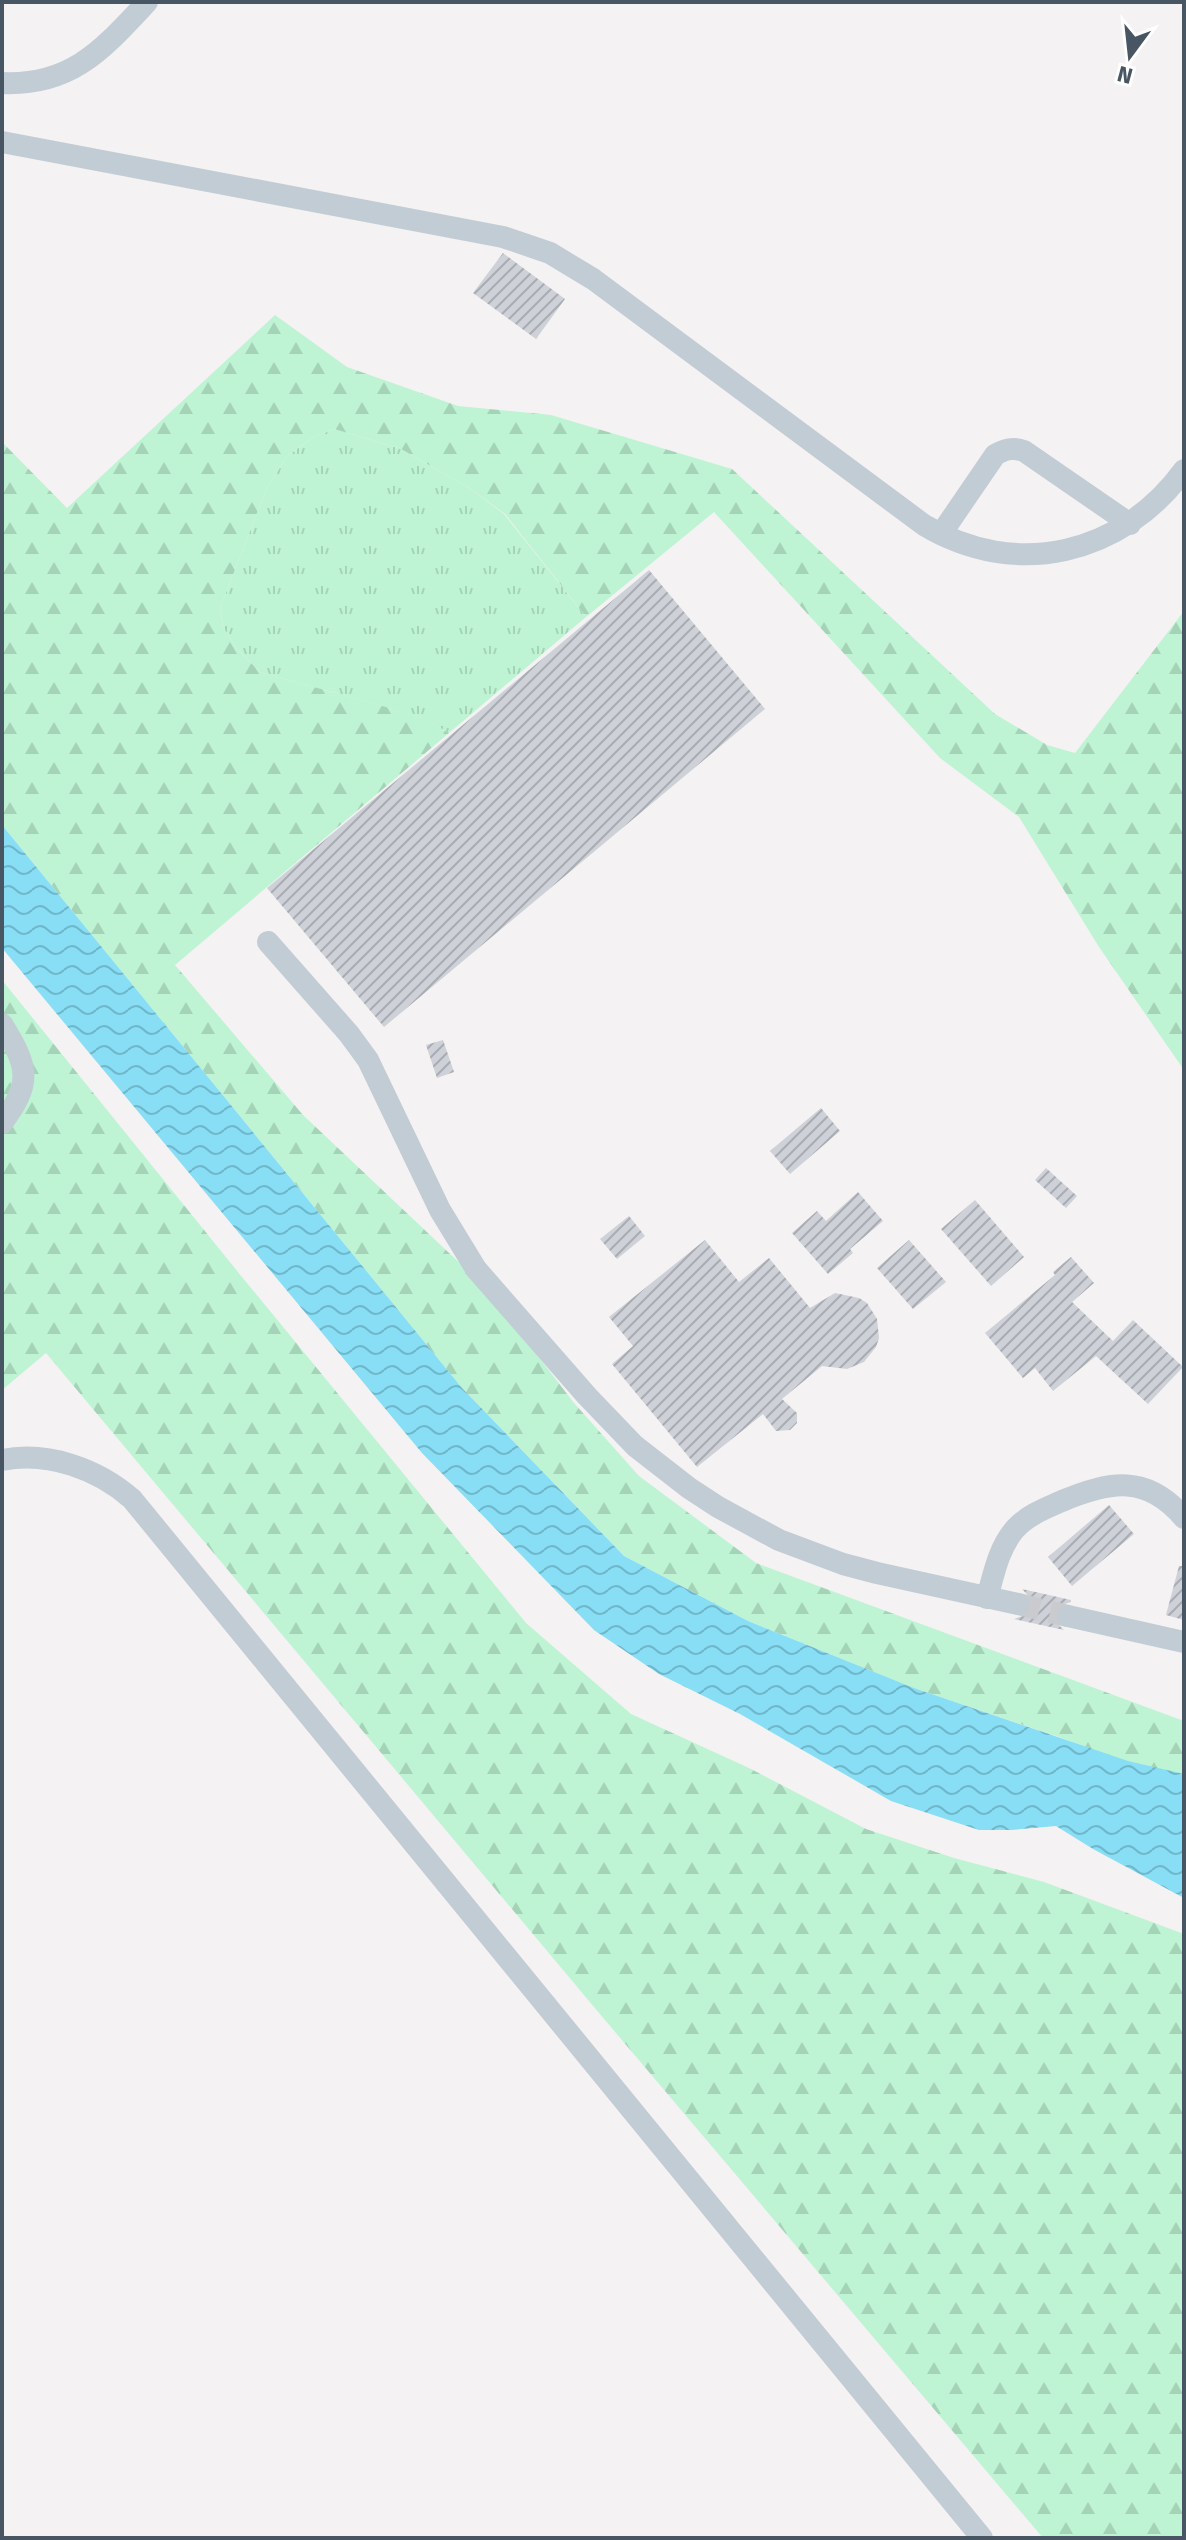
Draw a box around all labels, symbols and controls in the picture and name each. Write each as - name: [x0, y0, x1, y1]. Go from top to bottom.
- north arrow: [1090, 16, 1170, 96]
- text: N: [1114, 60, 1135, 90]

